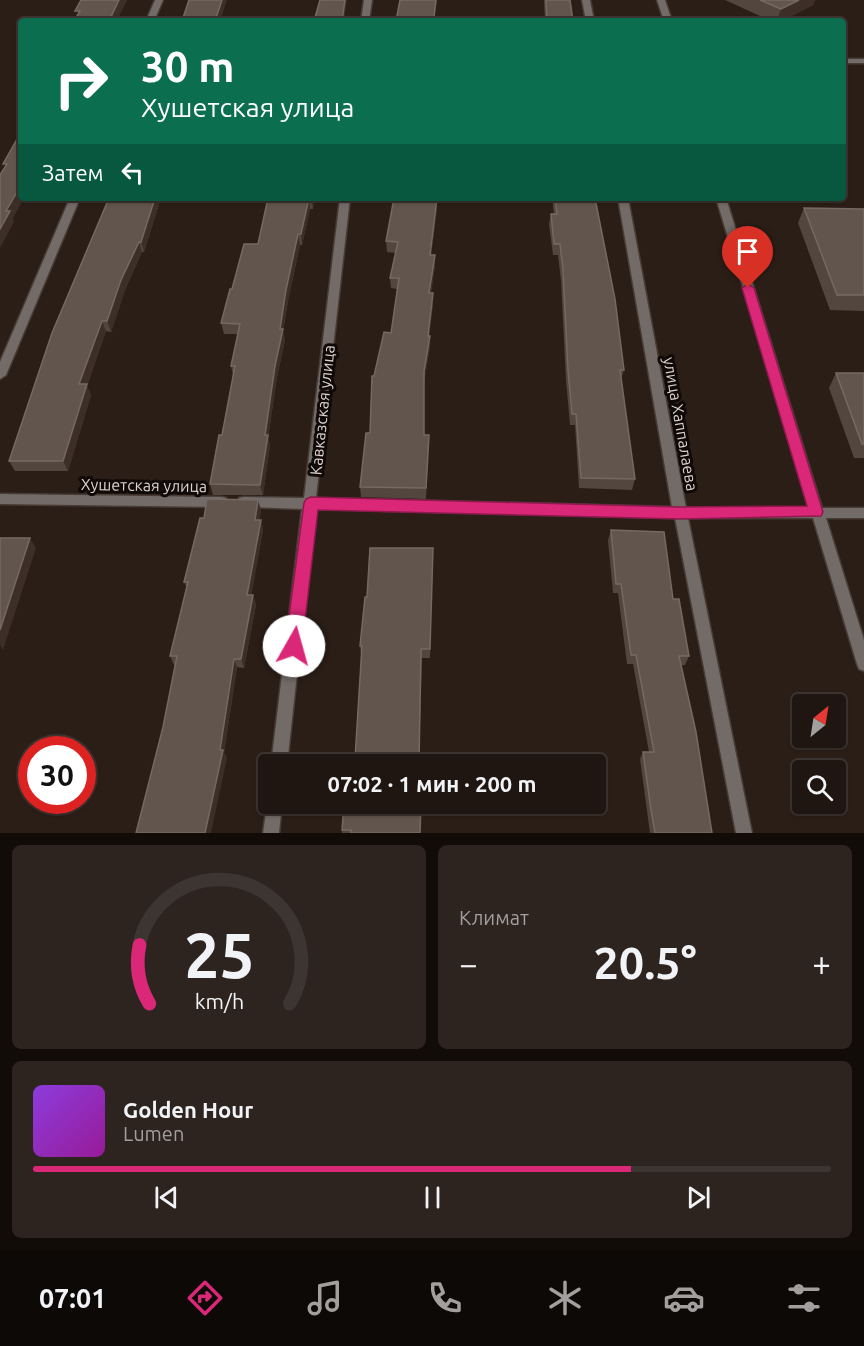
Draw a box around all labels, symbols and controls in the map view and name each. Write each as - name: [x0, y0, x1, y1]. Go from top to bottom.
- icon: right: [42, 42, 120, 120]
- text: 30 m: [141, 43, 235, 90]
- text: Хушетская улица: [141, 92, 354, 122]
- icon: left: [116, 156, 149, 189]
- text: Затем: [42, 160, 104, 185]
- pin: [722, 226, 773, 288]
- icon: arrive: [731, 235, 764, 268]
- street label: Кавказская улица: [306, 344, 338, 476]
- street label: улица Хаппалаева: [660, 356, 702, 492]
- street label: Хушетская улица: [81, 475, 207, 495]
- position arrow: [262, 614, 326, 678]
- north arrow: [792, 694, 846, 748]
- map controls: [792, 694, 846, 814]
- speed limit sign: 30: [18, 736, 96, 814]
- button: search: [792, 760, 846, 814]
- text: 07:02 · 1 мин · 200 m: [328, 771, 536, 796]
- text: Климат: [459, 906, 529, 929]
- text: 25: [184, 920, 254, 990]
- text: 20.5°: [593, 937, 697, 988]
- text: −: [459, 945, 478, 982]
- text: +: [812, 945, 831, 982]
- text: km/h: [194, 989, 244, 1013]
- text: Golden Hour: [123, 1097, 253, 1122]
- text: Lumen: [123, 1122, 184, 1145]
- icon: previous: [150, 1181, 183, 1214]
- icon: pause: [416, 1181, 449, 1214]
- icon: next: [682, 1181, 715, 1214]
- icon: directions: [184, 1277, 226, 1319]
- icon: music: [304, 1277, 346, 1319]
- icon: phone: [424, 1277, 466, 1319]
- icon: climate: [544, 1277, 586, 1319]
- icon: car: [663, 1277, 705, 1319]
- icon: filters: [783, 1277, 825, 1319]
- text: 07:01: [39, 1283, 106, 1313]

